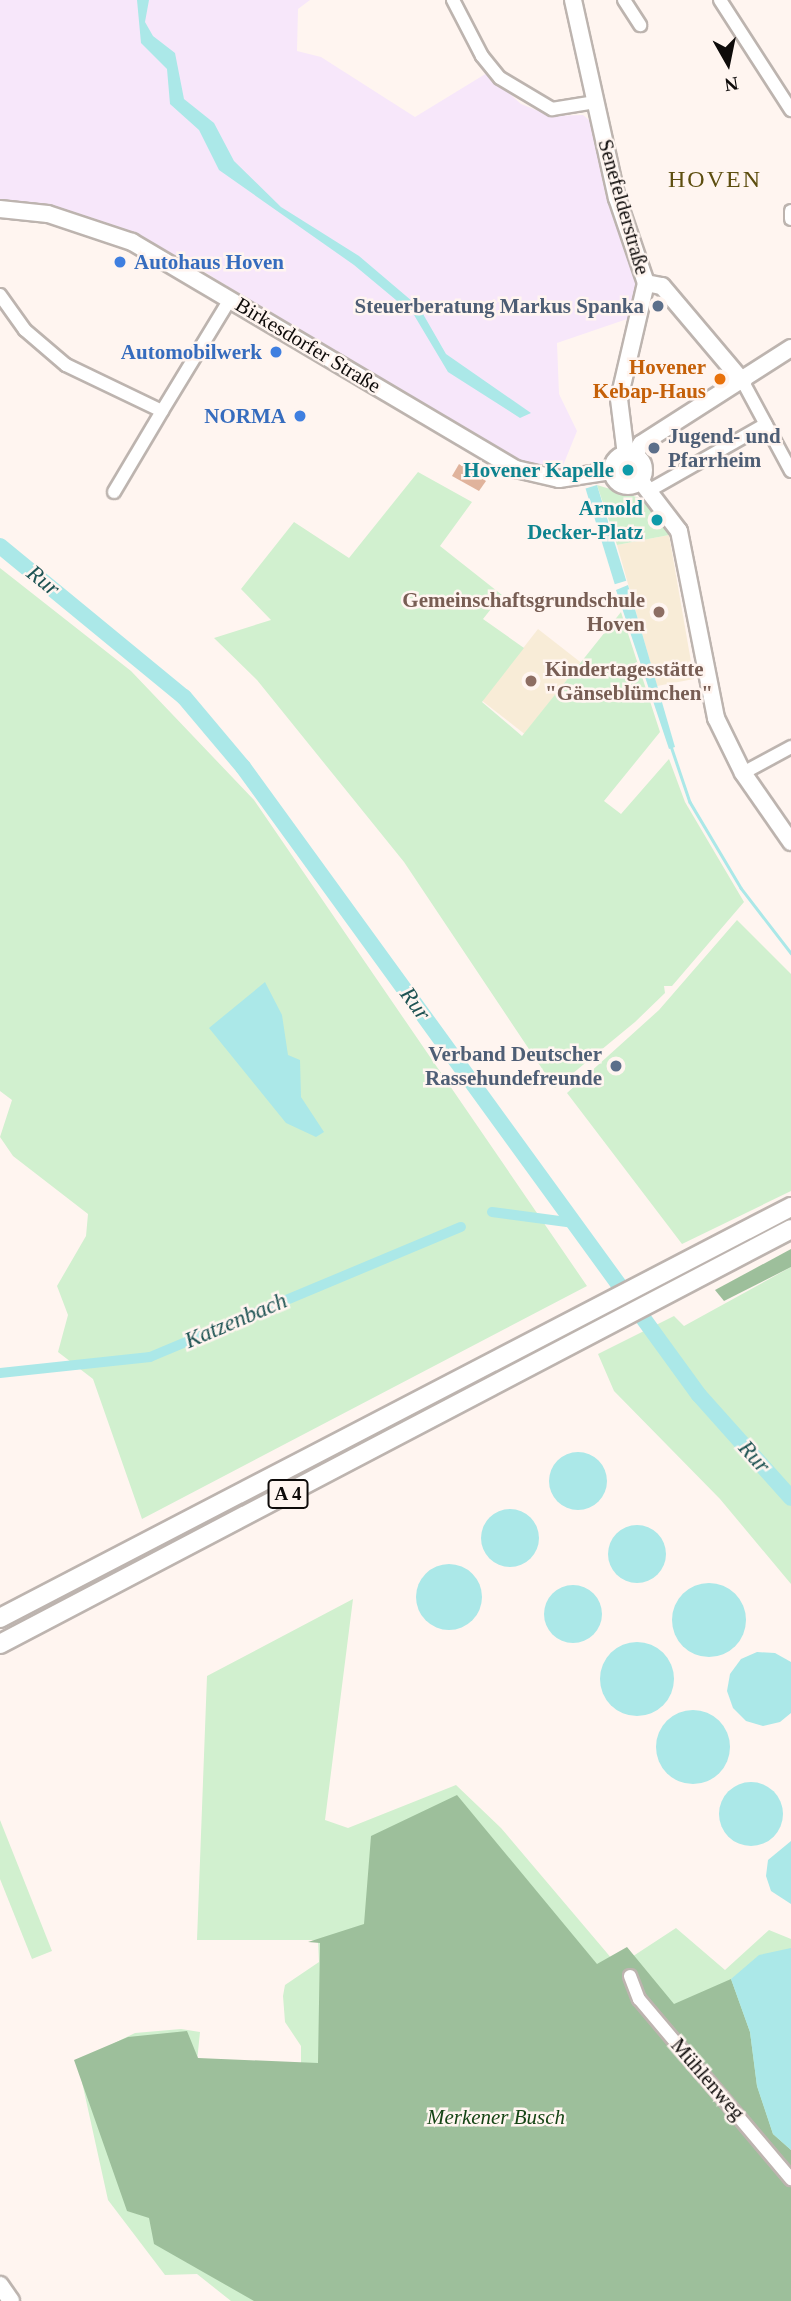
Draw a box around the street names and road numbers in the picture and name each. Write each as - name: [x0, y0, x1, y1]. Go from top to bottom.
- street label: Senefelderstraße: [593, 136, 655, 278]
- street label: Birkesdorfer Straße: [231, 292, 385, 398]
- road number: A 4: [267, 1478, 309, 1510]
- street label: Mühlenweg: [666, 2033, 750, 2125]

